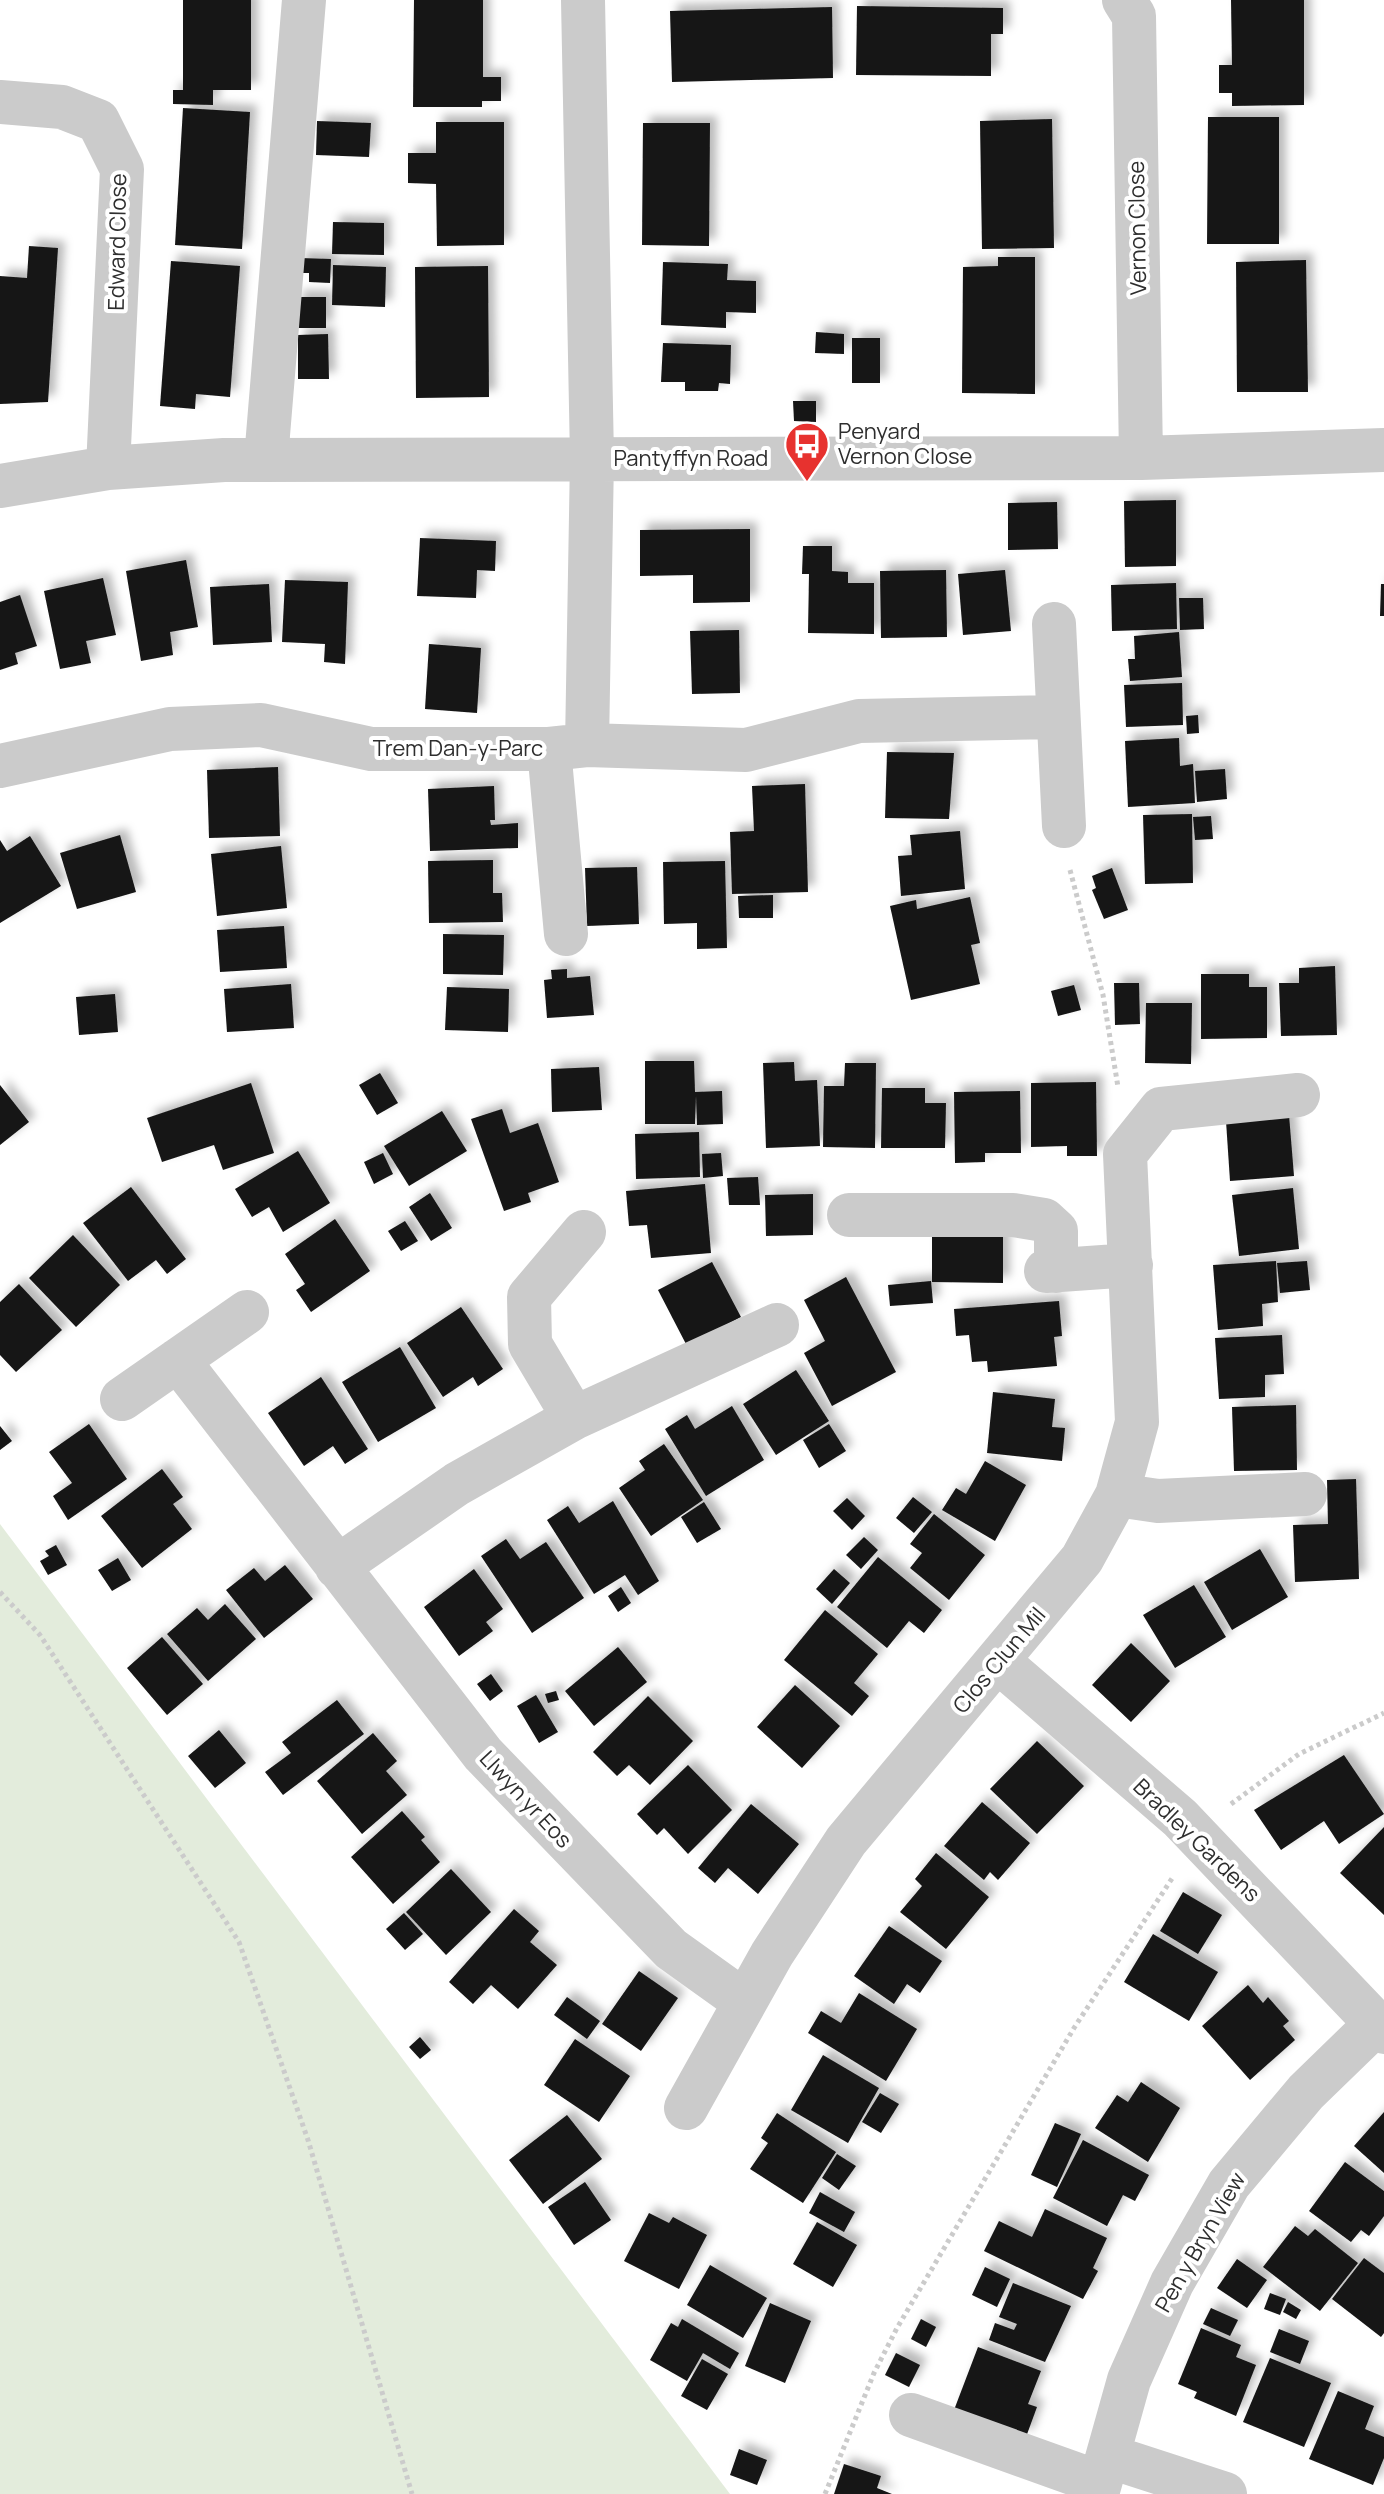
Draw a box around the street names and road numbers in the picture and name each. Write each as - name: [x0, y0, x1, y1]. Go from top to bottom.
- street label: Vernon Close: [1121, 160, 1153, 295]
- street label: Edward Close: [101, 173, 133, 311]
- street label: Pantyffyn Road: [614, 443, 768, 473]
- street label: Trem Dan-y-Parc: [373, 733, 543, 763]
- street label: Clos Clun Mil: [946, 1601, 1052, 1719]
- street label: Llwyn yr Eos: [473, 1744, 579, 1854]
- street label: Bradley Gardens: [1127, 1772, 1267, 1908]
- street label: Pen y Bryn View: [1148, 2166, 1252, 2317]

